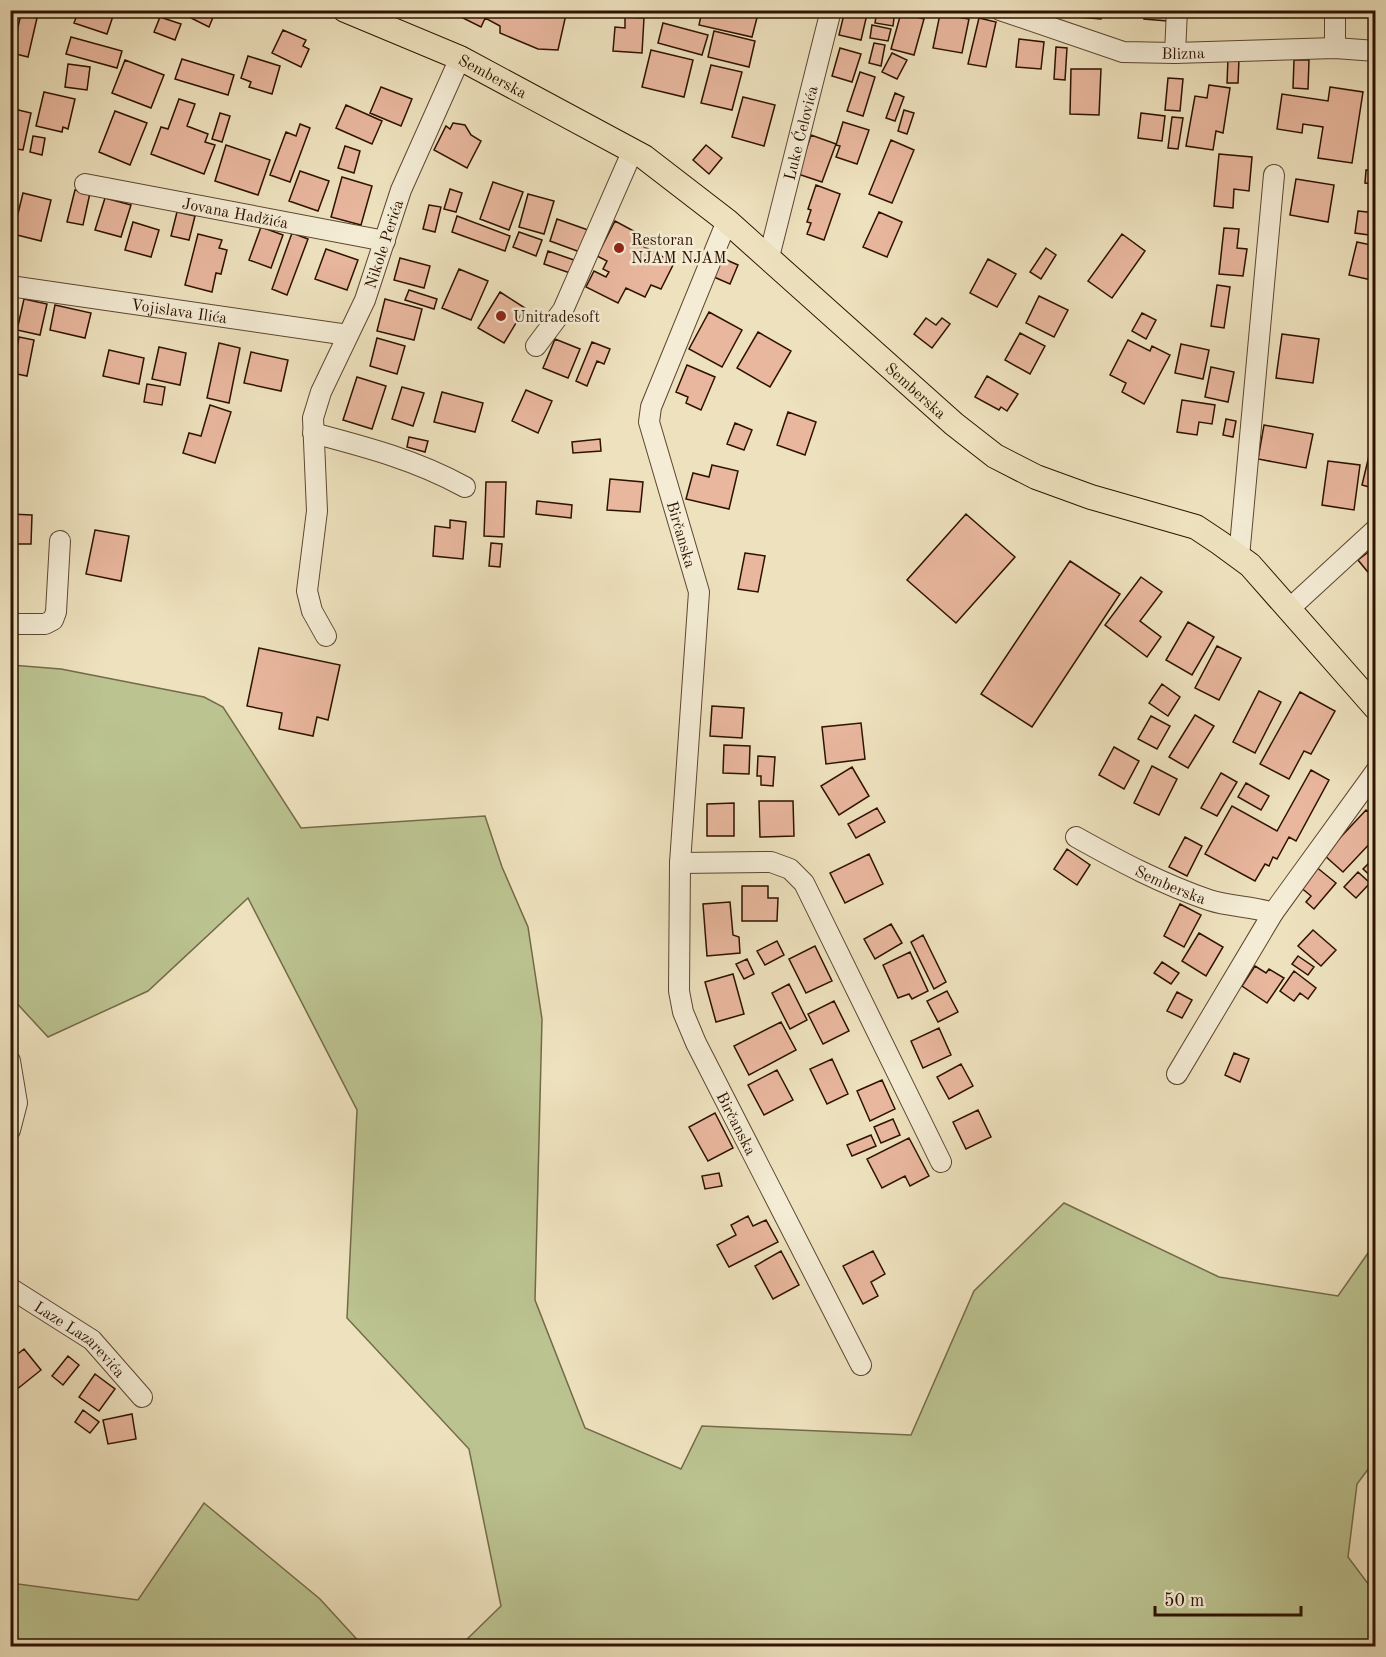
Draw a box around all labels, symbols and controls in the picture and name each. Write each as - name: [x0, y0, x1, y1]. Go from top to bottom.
- street label: Blizna: [1161, 46, 1205, 63]
- street label: Semberska: [455, 53, 529, 102]
- street label: Luke Ćelovića: [783, 84, 822, 182]
- street label: Jovana Hadžića: [180, 197, 290, 232]
- street label: Nikole Perića: [363, 198, 407, 291]
- place label: Restoran NJAM NJAM: [631, 233, 727, 267]
- marker: Restoran NJAM NJAM: [612, 241, 626, 255]
- street label: Vojislava Ilića: [130, 298, 228, 327]
- marker: Unitradesoft: [494, 309, 508, 323]
- place label: Unitradesoft: [513, 310, 600, 326]
- street label: Semberska: [881, 360, 948, 423]
- street label: Birčanska: [663, 500, 697, 570]
- street label: Semberska: [1132, 864, 1208, 908]
- street label: Birčanska: [713, 1090, 758, 1158]
- street label: Laze Lazarevića: [30, 1299, 127, 1381]
- scale bar: [1155, 1579, 1300, 1617]
- text: 50 m: [1164, 1592, 1204, 1610]

